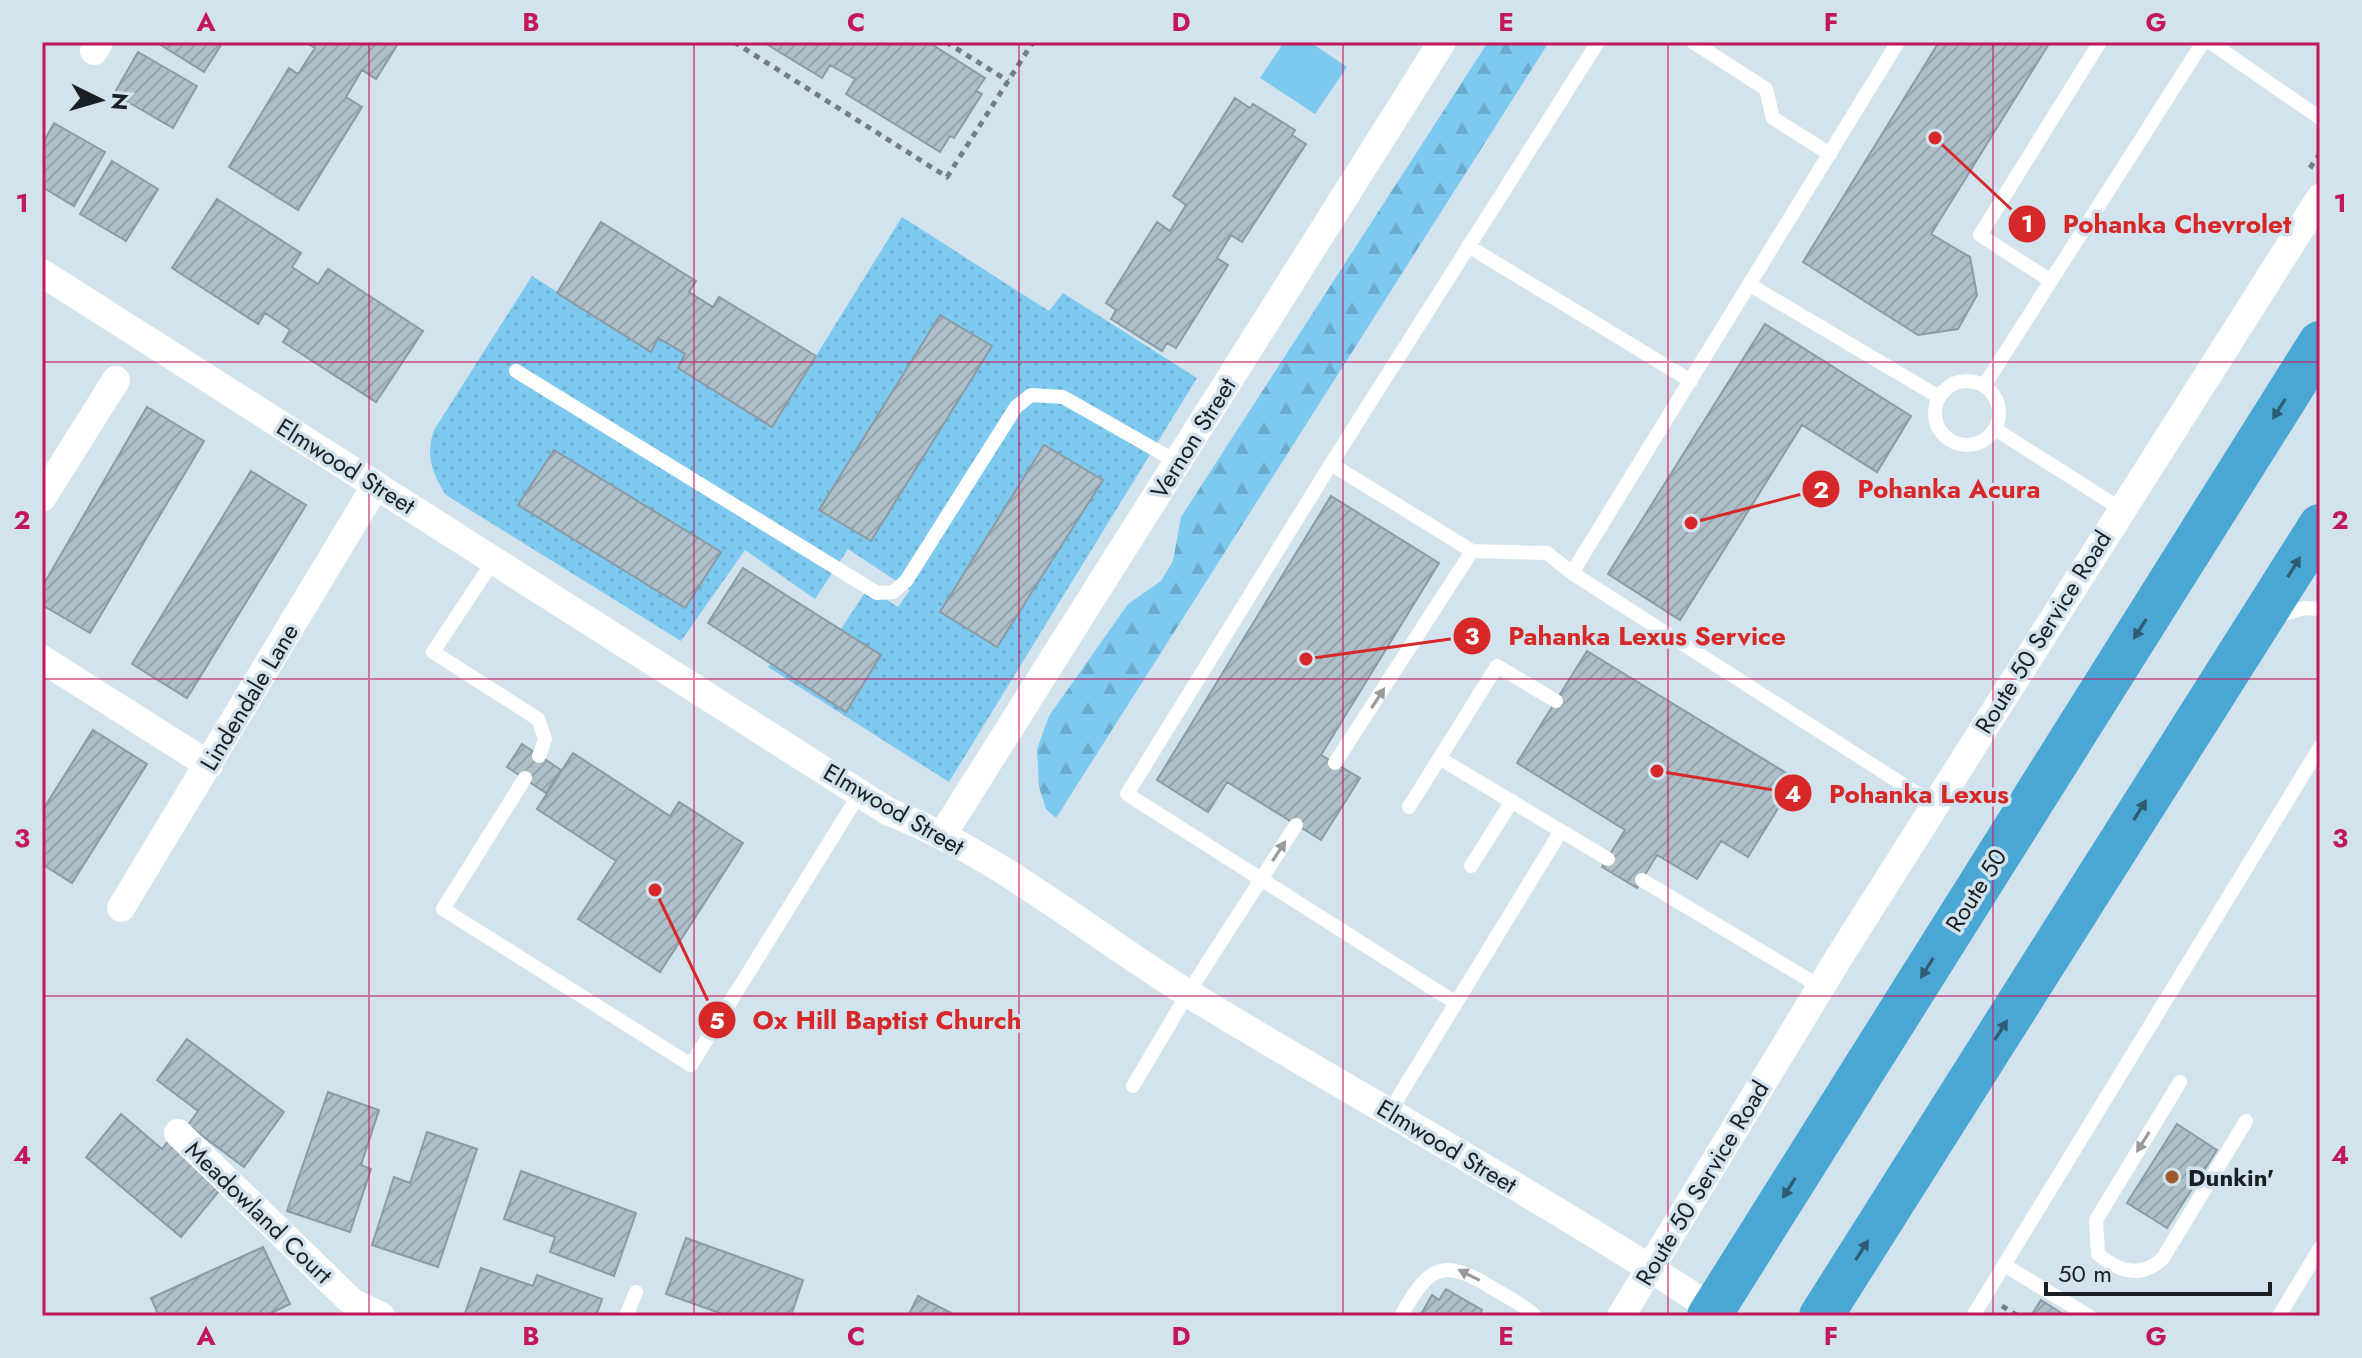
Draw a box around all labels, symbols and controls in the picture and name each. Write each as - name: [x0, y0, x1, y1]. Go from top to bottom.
- text: A: [195, 3, 216, 41]
- text: B: [522, 3, 540, 41]
- text: C: [847, 3, 865, 41]
- text: D: [1171, 3, 1191, 41]
- text: E: [1498, 3, 1514, 41]
- text: F: [1824, 3, 1838, 41]
- text: G: [2145, 3, 2167, 41]
- north arrow: [60, 60, 140, 140]
- text: N: [103, 92, 137, 112]
- text: 1: [15, 184, 29, 222]
- text: 1: [2333, 184, 2347, 222]
- callout: Pohanka Chevrolet: [2007, 199, 2307, 249]
- text: Pohanka Chevrolet: [2063, 205, 2292, 243]
- text: 1: [2021, 206, 2033, 241]
- street label: Vernon Street: [1142, 370, 1244, 505]
- one-way arrow: [2272, 398, 2286, 420]
- street label: Elmwood Street: [270, 409, 422, 523]
- callout: Pohanka Acura: [1801, 464, 2056, 514]
- text: Pohanka Acura: [1858, 470, 2040, 508]
- text: 2: [1813, 472, 1829, 507]
- text: 2: [13, 501, 31, 539]
- text: 2: [2331, 501, 2349, 539]
- street label: Route 50 Service Road: [1966, 524, 2120, 740]
- one-way arrow: [2286, 556, 2300, 578]
- callout: Pahanka Lexus Service: [1452, 611, 1802, 661]
- street label: Lindendale Lane: [191, 617, 307, 777]
- text: Pahanka Lexus Service: [1508, 617, 1786, 655]
- text: 3: [1465, 618, 1480, 653]
- one-way arrow: [2134, 618, 2148, 640]
- one-way arrow: [1370, 687, 1384, 709]
- street label: Elmwood Street: [817, 754, 971, 864]
- callout: Pohanka Lexus: [1773, 768, 2025, 818]
- text: Pohanka Lexus: [1829, 775, 2009, 813]
- text: 4: [1785, 776, 1801, 811]
- one-way arrow: [2133, 800, 2148, 821]
- text: 3: [14, 819, 30, 857]
- text: 3: [2332, 819, 2348, 857]
- one-way arrow: [1271, 840, 1285, 862]
- street label: Route 50: [1937, 842, 2015, 938]
- one-way arrow: [1921, 957, 1935, 979]
- callout: Ox Hill Baptist Church: [697, 995, 1038, 1045]
- text: Ox Hill Baptist Church: [752, 1001, 1022, 1039]
- text: 5: [709, 1003, 725, 1038]
- one-way arrow: [1994, 1019, 2008, 1041]
- street label: Route 50 Service Road: [1627, 1074, 1777, 1292]
- street label: Elmwood Street: [1370, 1090, 1524, 1202]
- street label: Meadowland Court: [178, 1132, 341, 1292]
- one-way arrow: [2135, 1132, 2150, 1153]
- text: 4: [13, 1136, 31, 1174]
- text: 4: [2331, 1136, 2349, 1174]
- place label: Dunkin': [2188, 1160, 2274, 1195]
- marker: Dunkin': [2163, 1168, 2181, 1186]
- one-way arrow: [1783, 1177, 1797, 1199]
- one-way arrow: [1855, 1239, 1869, 1261]
- scale bar: [2046, 1246, 2270, 1296]
- text: 50 m: [2058, 1256, 2112, 1291]
- one-way arrow: [1458, 1268, 1480, 1282]
- text: A: [195, 1317, 216, 1355]
- text: B: [522, 1317, 540, 1355]
- text: C: [847, 1317, 865, 1355]
- text: D: [1171, 1317, 1191, 1355]
- text: E: [1498, 1317, 1514, 1355]
- text: F: [1824, 1317, 1838, 1355]
- text: G: [2145, 1317, 2167, 1355]

